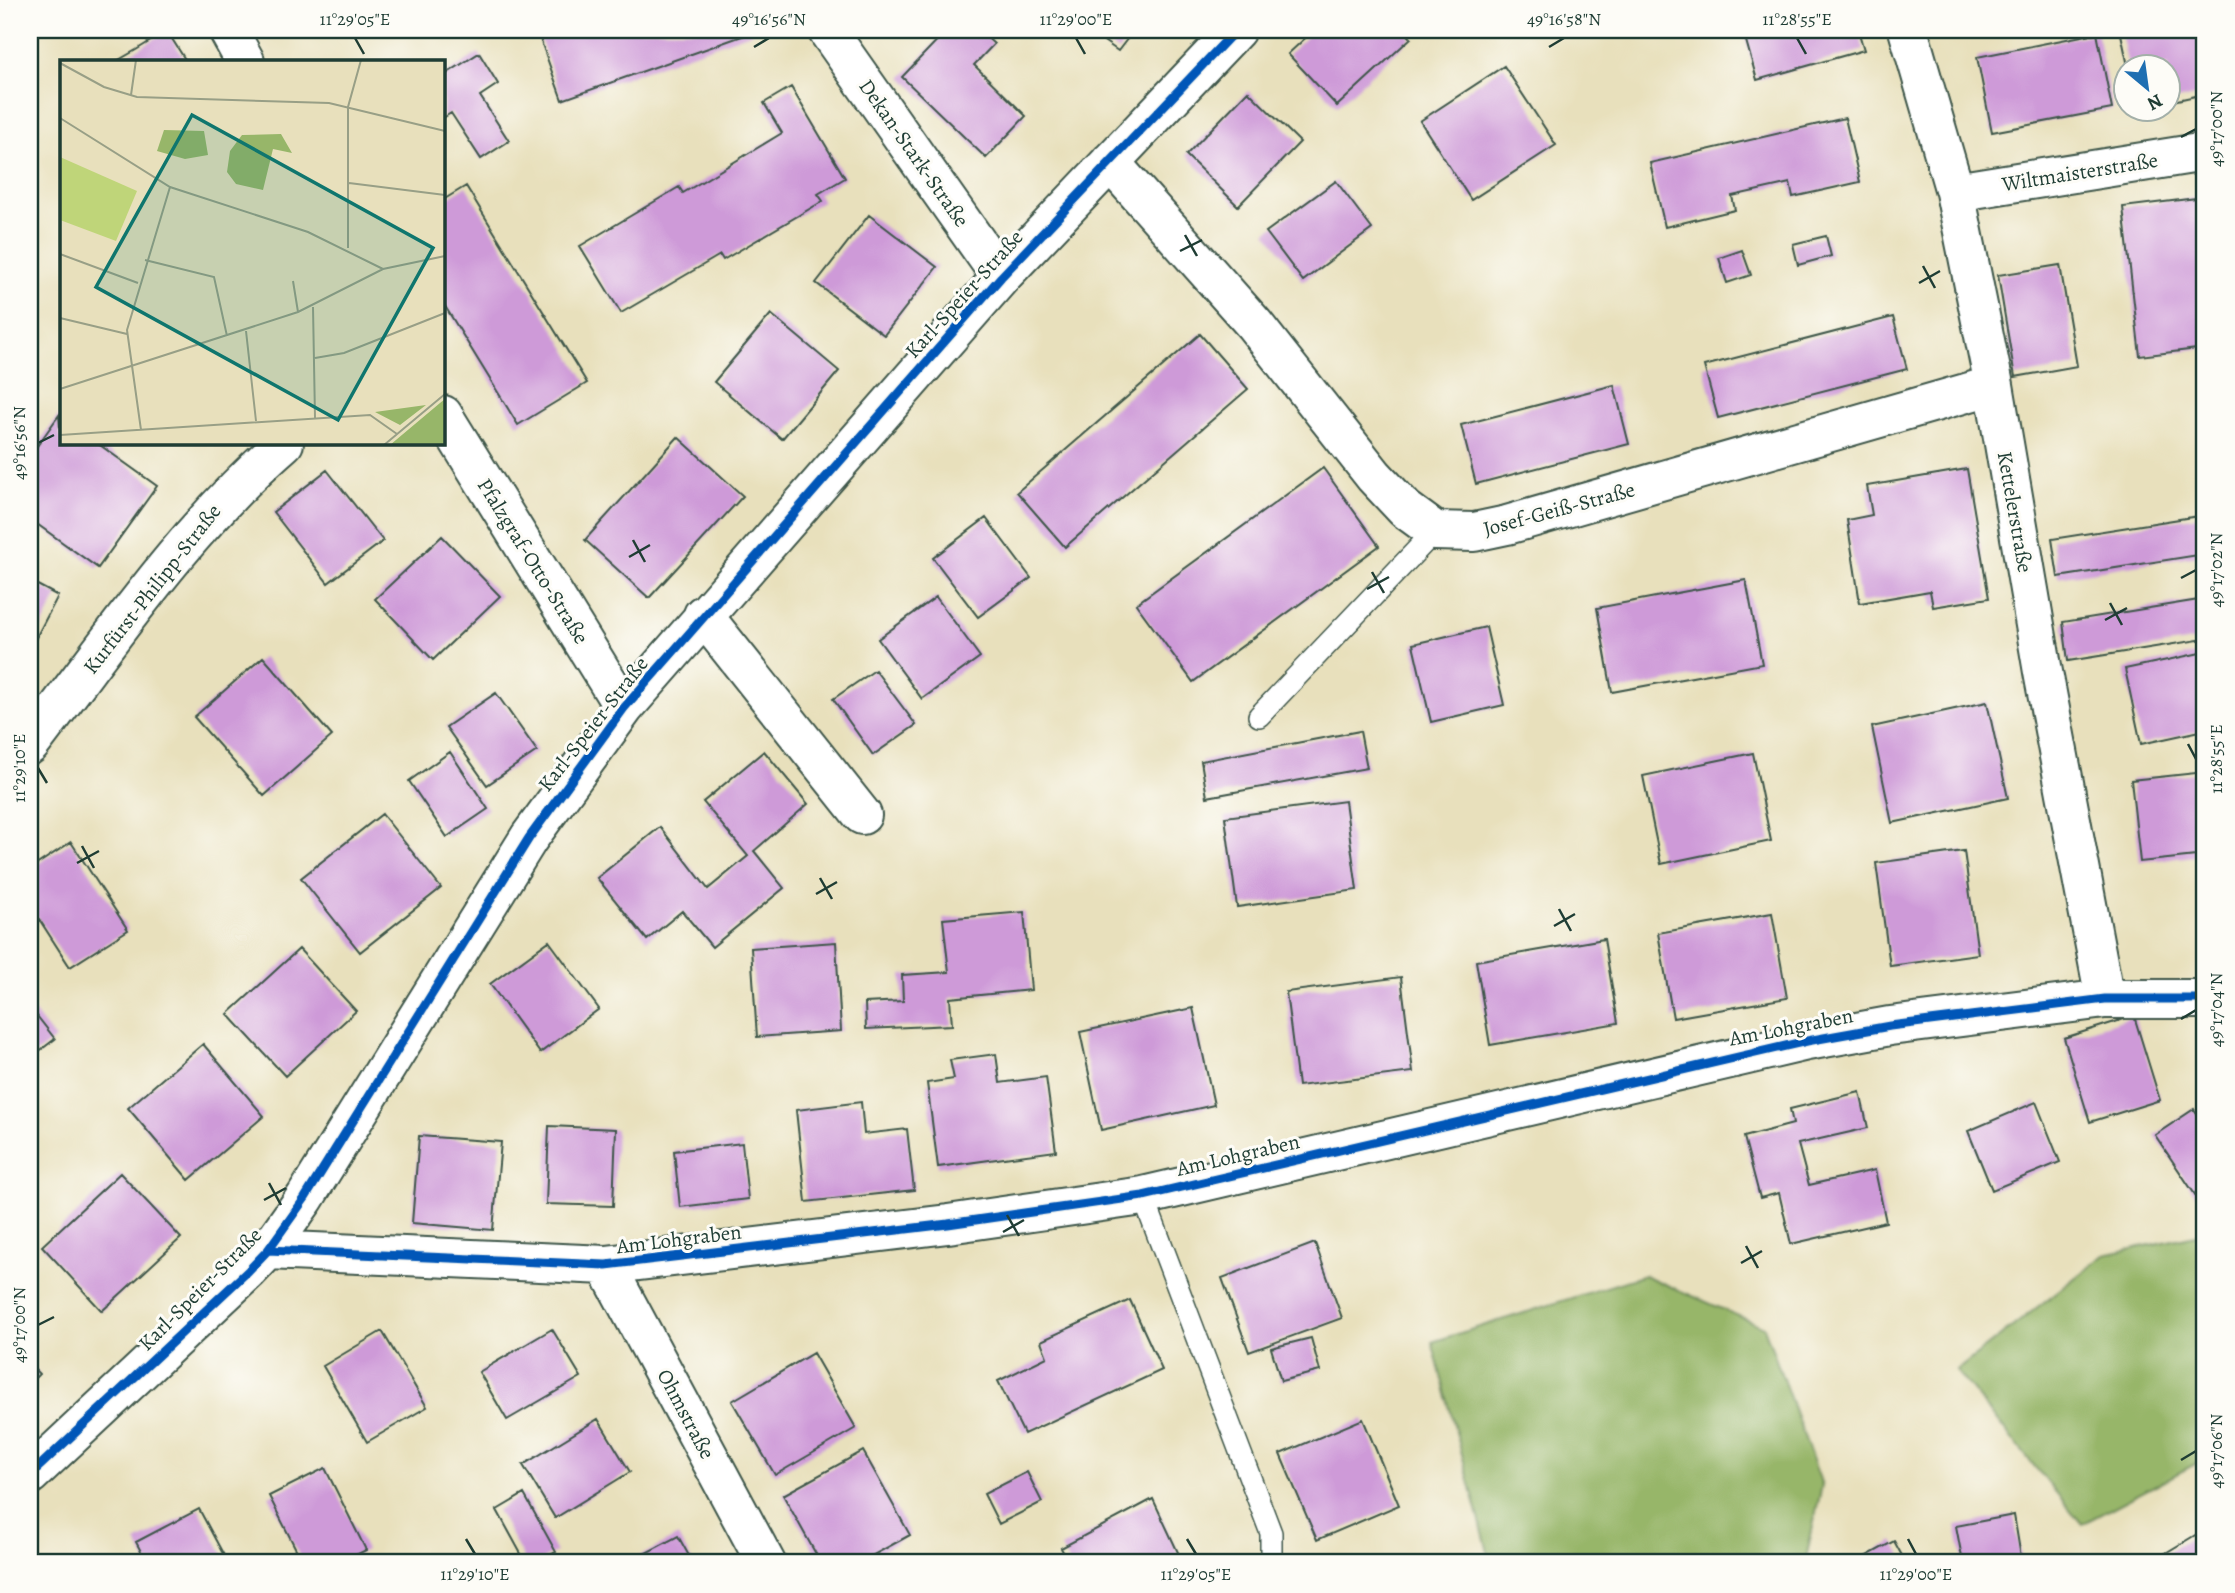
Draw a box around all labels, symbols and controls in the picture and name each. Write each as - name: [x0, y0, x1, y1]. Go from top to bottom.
- text: 11°29'05"E: [320, 7, 391, 31]
- text: 49°16'56"N: [732, 7, 806, 31]
- text: 11°29'00"E: [1040, 7, 1112, 31]
- text: 49°16'58"N: [1527, 7, 1601, 31]
- text: 11°28'55"E: [1762, 7, 1832, 31]
- north arrow: [2112, 52, 2182, 122]
- inset map: [60, 60, 444, 444]
- street label: Dekan-Stark-Straße: [852, 73, 976, 233]
- text: N: [2142, 87, 2167, 117]
- text: 49°17'00"N: [2204, 91, 2228, 167]
- street label: Wiltmaisterstraße: [1999, 146, 2160, 198]
- street label: Karl-Speier-Straße: [899, 224, 1029, 364]
- text: 49°16'56"N: [7, 406, 31, 480]
- street label: Kettelerstraße: [1991, 449, 2039, 575]
- street label: Pfalzgraf-Otto-Straße: [471, 473, 595, 649]
- street label: Josef-Geiß-Straße: [1480, 475, 1638, 543]
- street label: Kurfürst-Philipp-Straße: [77, 498, 227, 680]
- text: 49°17'02"N: [2204, 532, 2228, 608]
- street label: Karl-Speier-Straße: [531, 651, 655, 797]
- text: 11°28'55"E: [2204, 724, 2228, 794]
- text: 11°29'10"E: [7, 733, 31, 803]
- text: 49°17'04"N: [2204, 973, 2228, 1047]
- street label: Am Lohgraben: [1726, 1001, 1855, 1053]
- street label: Am Lohgraben: [1173, 1127, 1302, 1183]
- street label: Am Lohgraben: [614, 1217, 743, 1261]
- street label: Karl-Speier-Straße: [132, 1221, 268, 1357]
- text: 49°17'00"N: [7, 1287, 31, 1363]
- street label: Ohmstraße: [651, 1364, 721, 1464]
- text: 49°17'06"N: [2204, 1414, 2228, 1488]
- text: 11°29'10"E: [440, 1562, 510, 1586]
- text: 11°29'05"E: [1161, 1562, 1232, 1586]
- text: 11°29'00"E: [1880, 1562, 1952, 1586]

